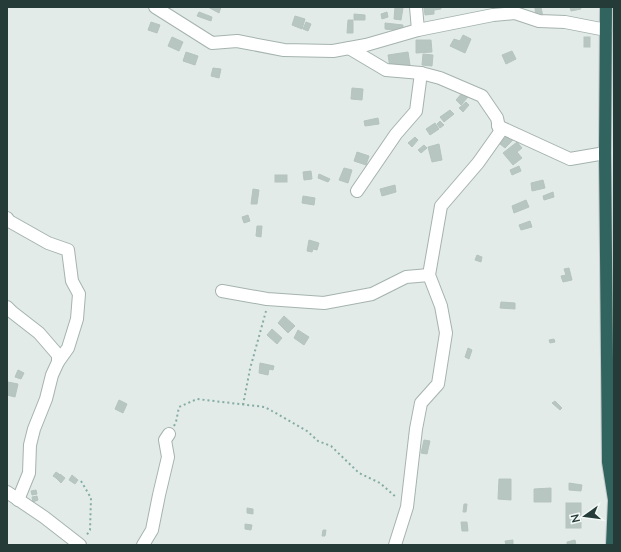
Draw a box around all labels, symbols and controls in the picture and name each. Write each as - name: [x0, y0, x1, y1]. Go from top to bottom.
- north arrow: [565, 496, 605, 536]
- text: N: [567, 513, 582, 524]

